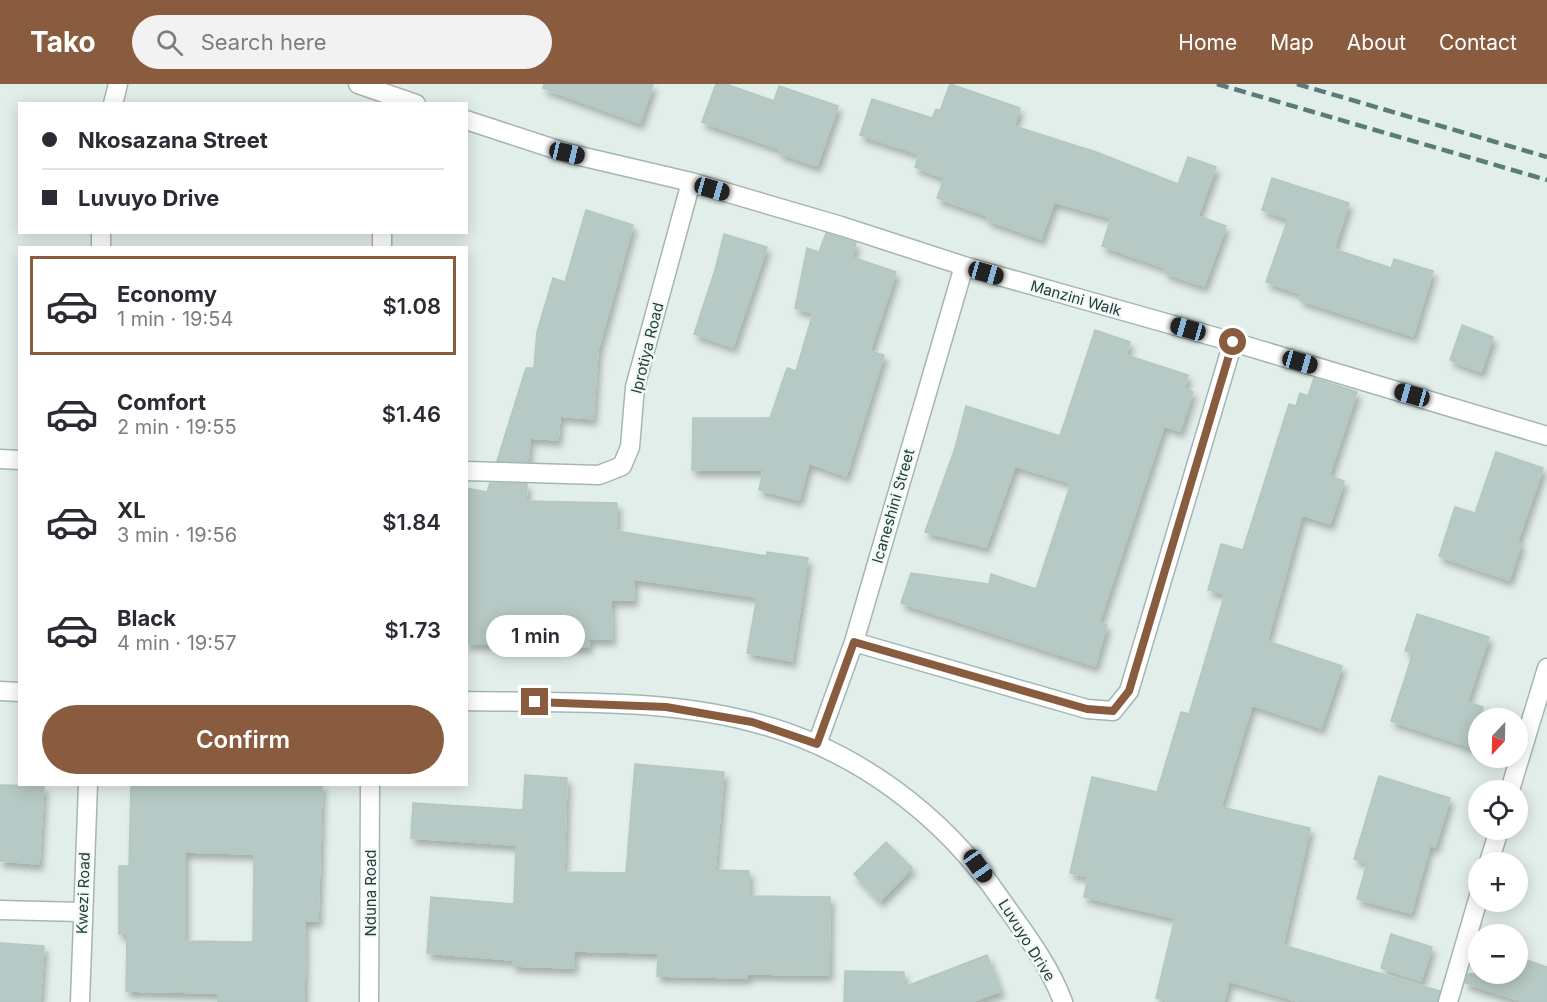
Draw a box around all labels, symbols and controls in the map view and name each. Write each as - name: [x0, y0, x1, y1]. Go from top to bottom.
- search box: [132, 15, 552, 69]
- text: Tako: [30, 25, 96, 59]
- icon: search: [153, 26, 186, 59]
- text: Search here: [201, 29, 326, 55]
- text: Home: [1178, 30, 1237, 55]
- text: Map: [1270, 30, 1314, 55]
- text: About: [1347, 30, 1406, 55]
- text: Contact: [1439, 30, 1517, 55]
- text: Nkosazana Street: [78, 127, 268, 153]
- car: [547, 140, 587, 166]
- car: [692, 175, 732, 203]
- text: Luvuyo Drive: [78, 185, 219, 211]
- car: [966, 259, 1006, 287]
- street label: Manzini Walk: [1028, 276, 1124, 320]
- icon: car: [45, 279, 99, 333]
- text: Economy: [117, 281, 217, 307]
- text: $1.08: [382, 293, 441, 319]
- street label: Iprotiya Road: [626, 300, 668, 396]
- text: 1 min · 19:54: [117, 307, 233, 331]
- car: [1168, 315, 1208, 343]
- route start: [1219, 328, 1246, 355]
- car: [1280, 348, 1320, 376]
- car: [1392, 381, 1432, 409]
- icon: car: [45, 387, 99, 441]
- text: Comfort: [117, 389, 206, 415]
- text: $1.46: [382, 401, 441, 427]
- text: 2 min · 19:55: [117, 415, 237, 439]
- street label: Icaneshini Street: [868, 446, 918, 565]
- icon: car: [45, 495, 99, 549]
- text: XL: [117, 497, 146, 523]
- text: $1.84: [382, 509, 441, 535]
- text: 3 min · 19:56: [117, 523, 237, 547]
- icon: car: [45, 603, 99, 657]
- text: Black: [117, 605, 176, 631]
- callout: 1 min: [486, 615, 584, 657]
- text: $1.73: [385, 617, 441, 643]
- text: 1 min: [511, 624, 560, 648]
- text: 4 min · 19:57: [117, 631, 237, 655]
- route end: [521, 688, 548, 715]
- button: Confirm: [42, 705, 444, 774]
- north arrow: [1468, 708, 1528, 768]
- map controls: [1468, 708, 1528, 984]
- button: locate: [1468, 780, 1528, 840]
- car: [960, 846, 996, 886]
- street label: Nduna Road: [361, 849, 380, 937]
- street label: Kwezi Road: [72, 852, 94, 934]
- button: +: [1468, 852, 1528, 912]
- street label: Luvuyo Drive: [994, 895, 1060, 985]
- button: −: [1468, 924, 1528, 984]

